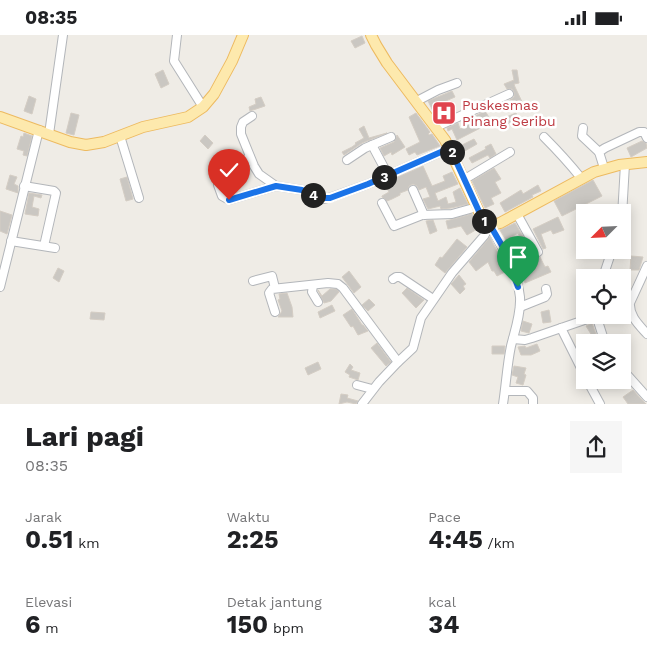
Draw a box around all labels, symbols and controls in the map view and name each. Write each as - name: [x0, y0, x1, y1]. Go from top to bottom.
- text: 08:35: [25, 6, 77, 29]
- place label: Puskesmas Pinang Seribu: [462, 97, 556, 129]
- hospital icon: Puskesmas Pinang Seribu: [431, 100, 457, 126]
- pin: 2: [440, 139, 464, 165]
- text: 2: [448, 144, 457, 160]
- pin: [208, 149, 250, 200]
- icon: check: [215, 156, 243, 184]
- pin: 3: [372, 165, 396, 189]
- text: 3: [380, 169, 389, 185]
- pin: 4: [300, 183, 326, 207]
- text: 4: [309, 187, 318, 203]
- north arrow: [576, 204, 631, 259]
- map controls: [576, 204, 631, 389]
- pin: 1: [472, 209, 496, 233]
- text: 1: [481, 213, 488, 229]
- pin: [497, 236, 539, 287]
- icon: arrive: [504, 243, 532, 271]
- button: locate: [576, 269, 631, 324]
- button: layers: [576, 334, 631, 389]
- text: Lari pagi: [25, 420, 144, 453]
- button: share: [570, 421, 622, 473]
- text: 08:35: [25, 456, 68, 475]
- text: Jarak: [25, 509, 62, 525]
- text: Waktu: [227, 509, 270, 525]
- text: Pace: [428, 509, 461, 525]
- text: 0.51: [25, 525, 73, 554]
- text: 2:25: [227, 525, 279, 554]
- text: 4:45: [428, 525, 483, 554]
- text: km: [73, 535, 100, 551]
- text: /km: [483, 535, 515, 551]
- text: Elevasi: [25, 594, 72, 610]
- text: Detak jantung: [227, 594, 322, 610]
- text: kcal: [428, 594, 456, 610]
- text: 6: [25, 610, 40, 639]
- text: 150: [227, 610, 268, 639]
- text: 34: [428, 610, 459, 639]
- text: m: [40, 620, 59, 636]
- text: bpm: [268, 620, 304, 636]

